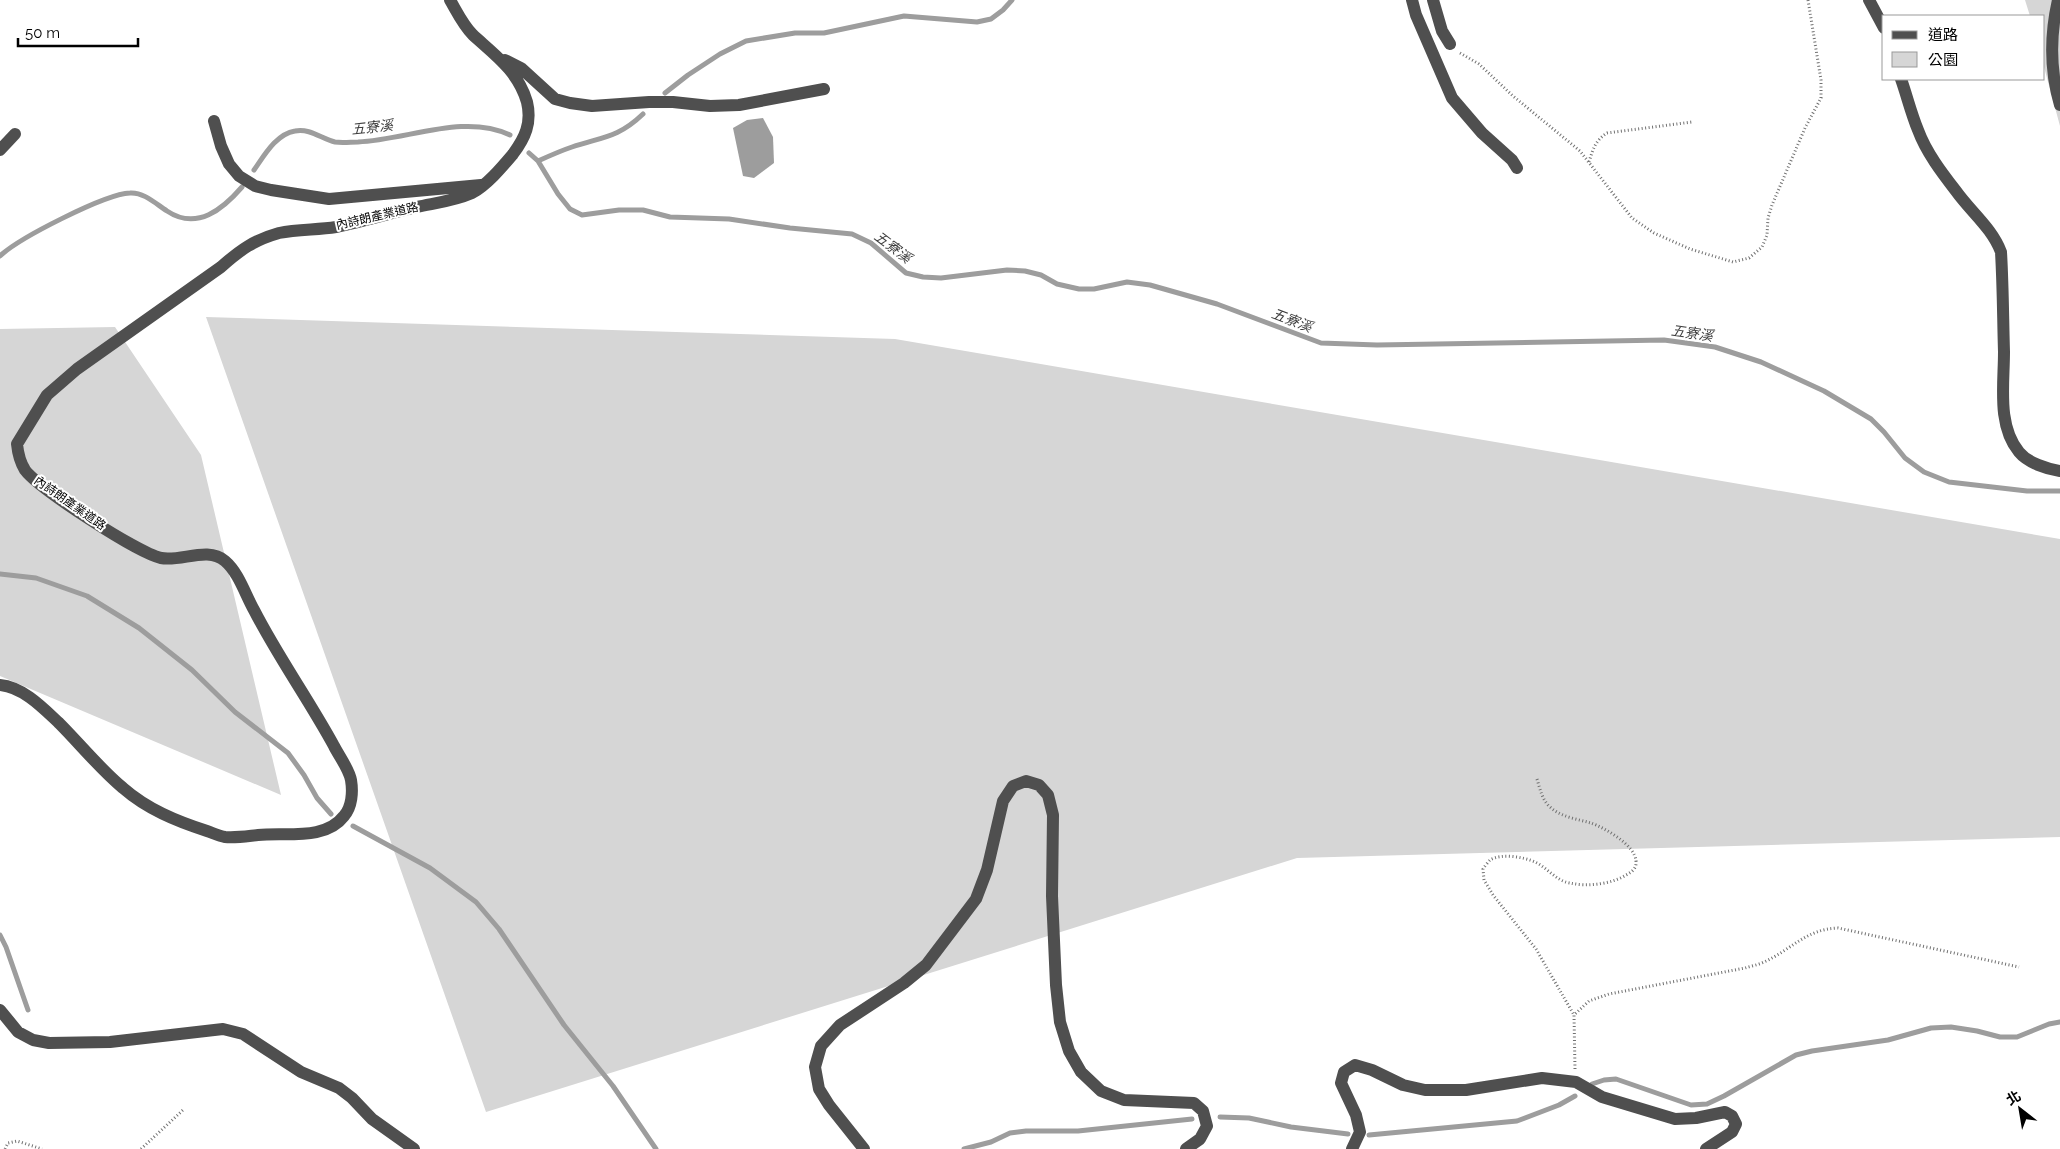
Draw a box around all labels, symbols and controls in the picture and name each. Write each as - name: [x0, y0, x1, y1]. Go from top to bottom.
- scale bar: [18, 15, 138, 47]
- legend: [1882, 15, 2045, 80]
- text: 50 m: [25, 24, 60, 42]
- text: 道路: [1928, 26, 1958, 44]
- text: 公園: [1928, 51, 1958, 69]
- water label: 五寮溪: [350, 117, 396, 137]
- street label: 內詩朗產業道路: [334, 200, 420, 232]
- water label: 五寮溪: [871, 228, 916, 267]
- water label: 五寮溪: [1270, 305, 1316, 336]
- water label: 五寮溪: [1670, 322, 1716, 344]
- street label: 內詩朗產業道路: [32, 473, 108, 533]
- north arrow: [1995, 1084, 2045, 1134]
- text: 北: [2003, 1087, 2023, 1108]

